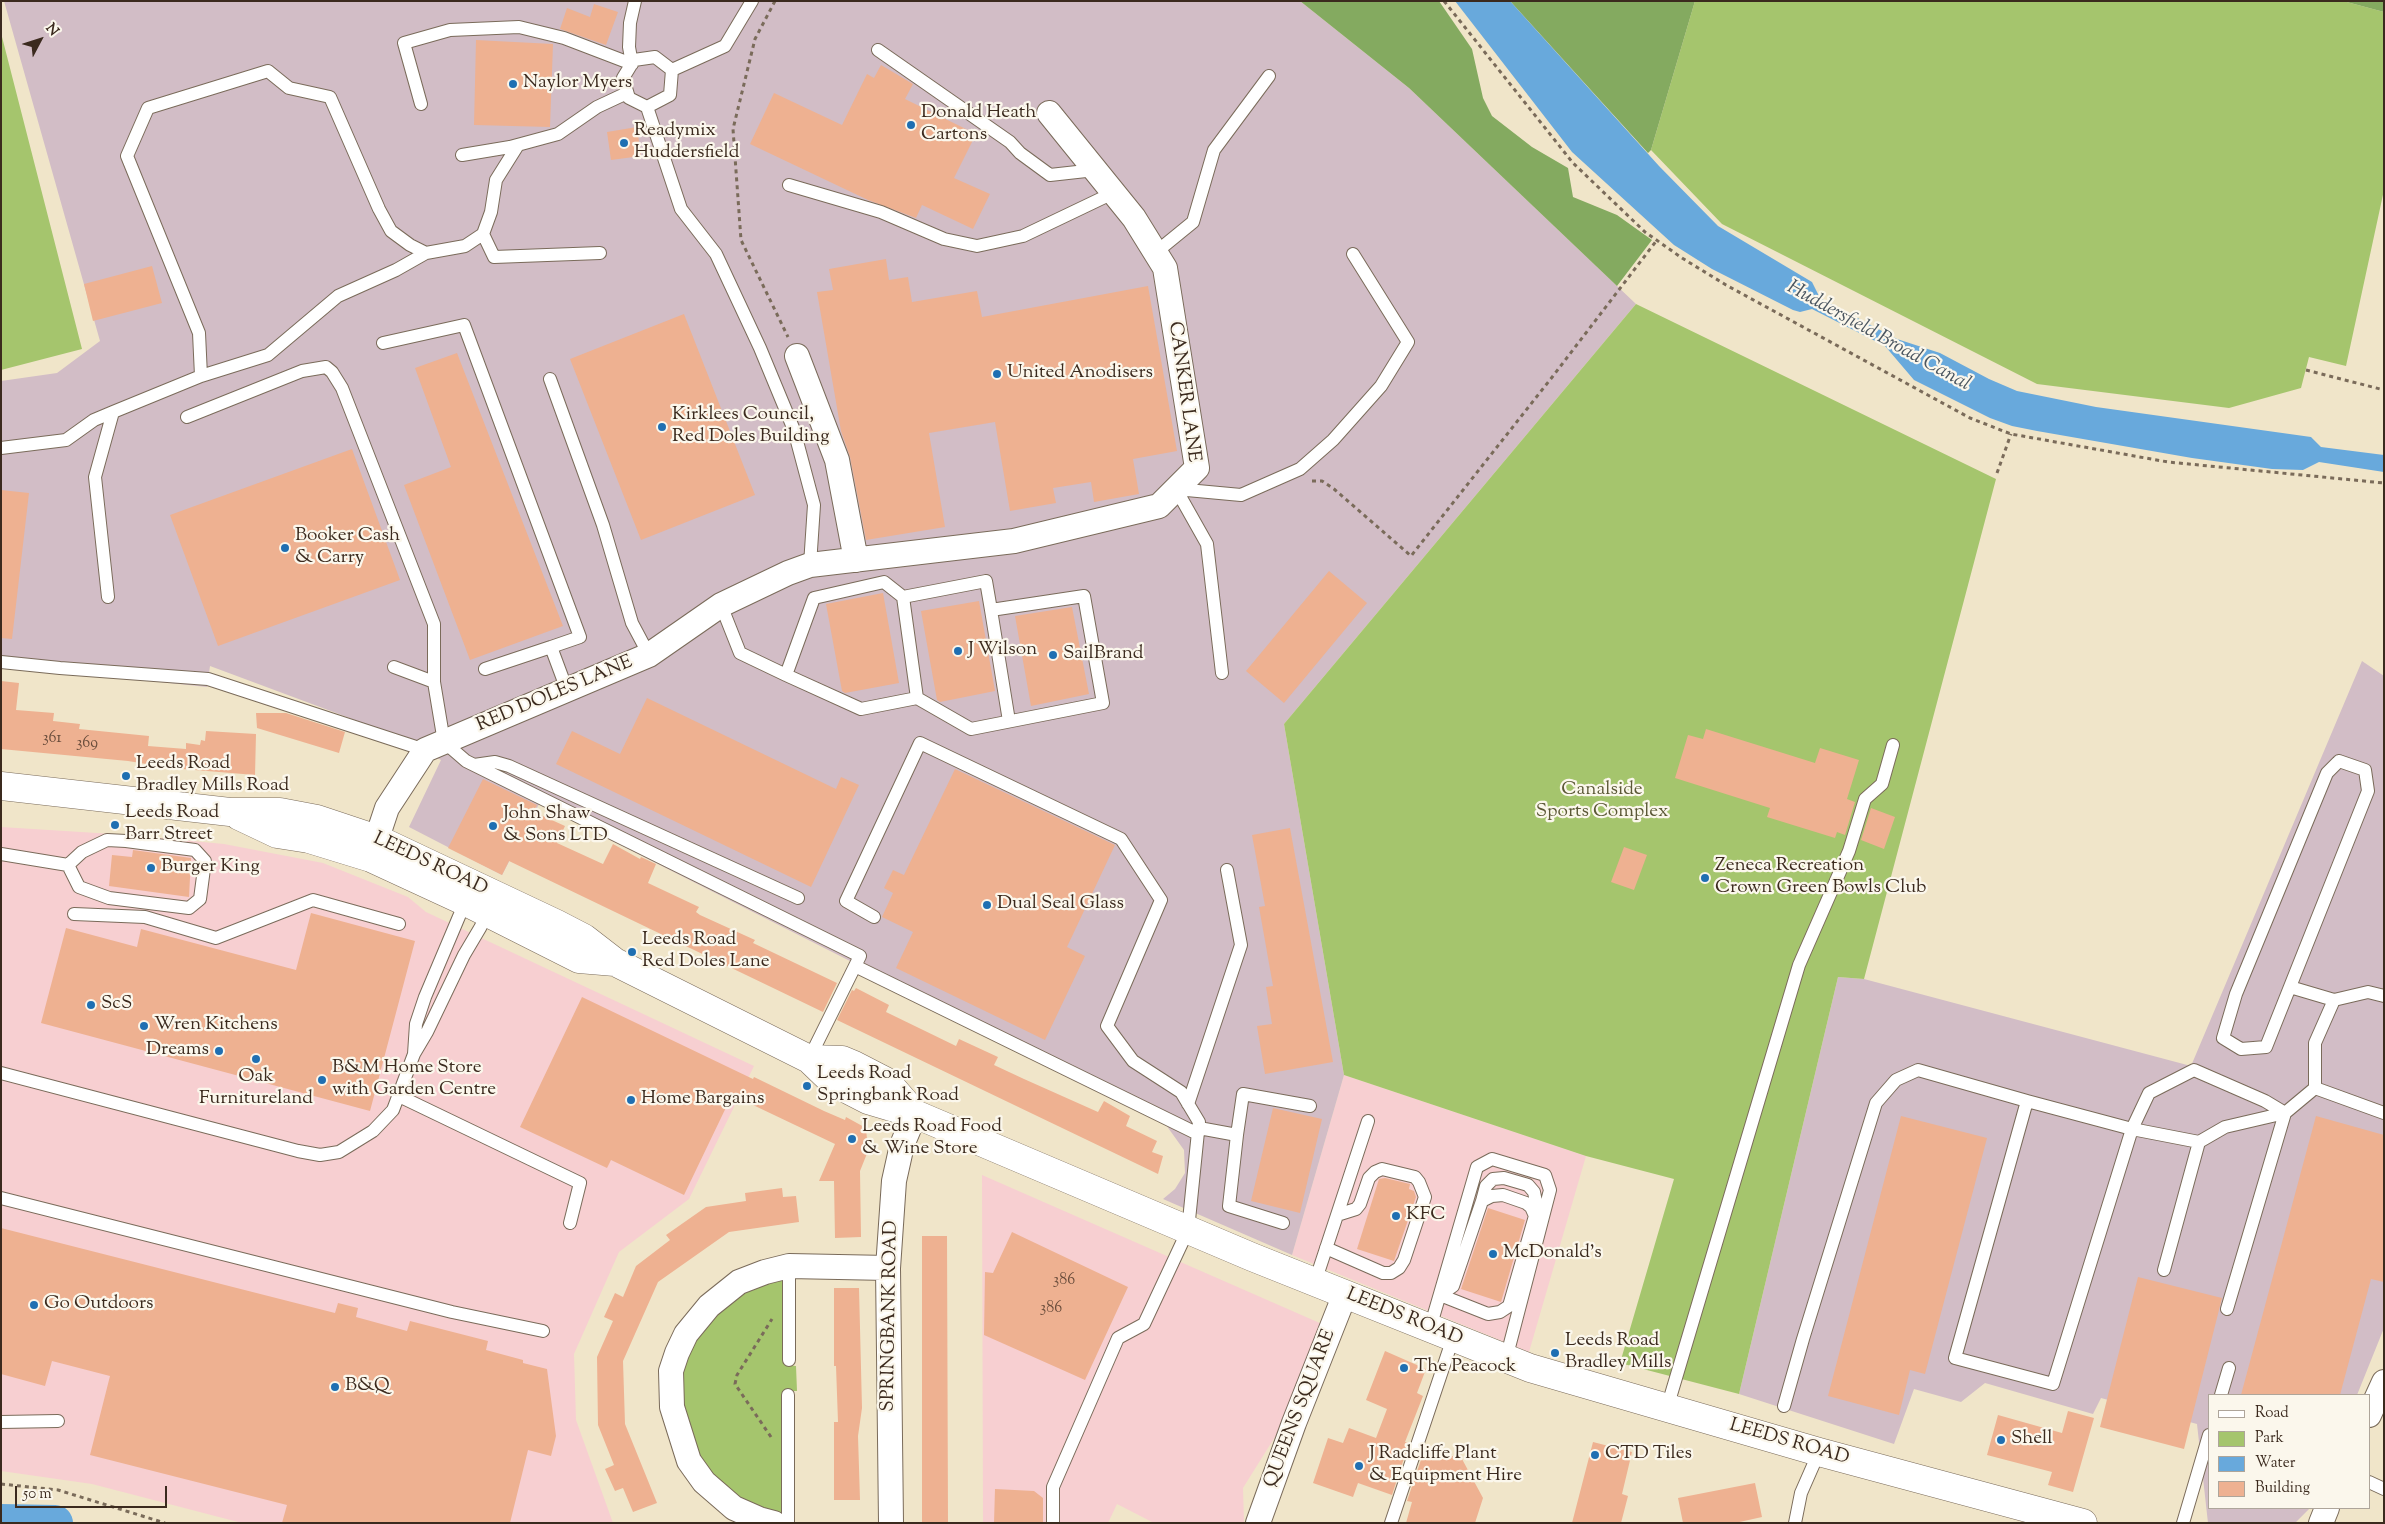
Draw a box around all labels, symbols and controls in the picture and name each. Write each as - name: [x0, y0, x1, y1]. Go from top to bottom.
- north arrow: [15, 15, 65, 65]
- text: N: [40, 20, 63, 41]
- place label: Naylor Myers: [523, 73, 632, 95]
- marker: Naylor Myers: [507, 78, 519, 90]
- place label: Donald Heath Cartons: [921, 103, 1036, 147]
- marker: Donald Heath Cartons: [905, 119, 917, 131]
- place label: Readymix Huddersfield: [634, 121, 739, 165]
- marker: Readymix Huddersfield: [618, 137, 630, 149]
- water label: Huddersfield Broad Canal: [1782, 277, 1974, 397]
- street label: CANKER LANE: [1162, 320, 1204, 464]
- place label: United Anodisers: [1007, 363, 1153, 385]
- marker: United Anodisers: [991, 368, 1003, 380]
- place label: Kirklees Council, Red Doles Building: [672, 405, 829, 449]
- marker: Kirklees Council, Red Doles Building: [656, 421, 668, 433]
- place label: Booker Cash & Carry: [295, 526, 400, 570]
- marker: Booker Cash & Carry: [279, 542, 291, 554]
- place label: J Wilson: [968, 640, 1037, 662]
- place label: SailBrand: [1063, 644, 1143, 666]
- marker: J Wilson: [952, 645, 964, 657]
- marker: SailBrand: [1047, 649, 1059, 661]
- street label: RED DOLES LANE: [474, 652, 636, 738]
- house number: 361: [42, 729, 62, 749]
- house number: 369: [76, 734, 98, 754]
- place label: Leeds Road Bradley Mills Road: [136, 754, 289, 798]
- marker: Leeds Road Bradley Mills Road: [120, 770, 132, 782]
- park label: Canalside Sports Complex: [1536, 780, 1668, 824]
- place label: Leeds Road Barr Street: [125, 803, 219, 847]
- place label: John Shaw & Sons LTD: [503, 804, 608, 848]
- marker: Leeds Road Barr Street: [109, 819, 121, 831]
- marker: John Shaw & Sons LTD: [487, 820, 499, 832]
- street label: LEEDS ROAD: [369, 829, 491, 901]
- place label: Zeneca Recreation Crown Green Bowls Club: [1715, 856, 1926, 900]
- place label: Burger King: [161, 857, 260, 879]
- marker: Burger King: [145, 862, 157, 874]
- marker: Zeneca Recreation Crown Green Bowls Club: [1699, 872, 1711, 884]
- place label: Dual Seal Glass: [997, 894, 1124, 916]
- marker: Dual Seal Glass: [981, 899, 993, 911]
- place label: Leeds Road Red Doles Lane: [642, 930, 770, 974]
- marker: Leeds Road Red Doles Lane: [626, 946, 638, 958]
- place label: ScS: [101, 994, 132, 1016]
- marker: ScS: [85, 999, 97, 1011]
- place label: Wren Kitchens: [154, 1015, 278, 1037]
- marker: Wren Kitchens: [138, 1020, 150, 1032]
- place label: Dreams: [146, 1040, 209, 1062]
- marker: Dreams: [213, 1045, 225, 1057]
- marker: Oak Furnitureland: [250, 1053, 262, 1065]
- place label: B&M Home Store with Garden Centre: [332, 1058, 496, 1102]
- place label: Leeds Road Springbank Road: [817, 1064, 959, 1108]
- place label: Oak Furnitureland: [199, 1067, 313, 1111]
- marker: B&M Home Store with Garden Centre: [316, 1074, 328, 1086]
- marker: Leeds Road Springbank Road: [801, 1080, 813, 1092]
- place label: Home Bargains: [641, 1089, 765, 1111]
- marker: Home Bargains: [625, 1094, 637, 1106]
- place label: Leeds Road Food & Wine Store: [862, 1117, 1002, 1161]
- marker: Leeds Road Food & Wine Store: [846, 1133, 858, 1145]
- place label: KFC: [1406, 1205, 1446, 1227]
- marker: KFC: [1390, 1210, 1402, 1222]
- street label: SPRINGBANK ROAD: [878, 1220, 904, 1412]
- place label: McDonald's: [1503, 1243, 1602, 1265]
- marker: McDonald's: [1487, 1248, 1499, 1260]
- house number: 386: [1053, 1271, 1075, 1291]
- street label: LEEDS ROAD: [1342, 1284, 1466, 1352]
- place label: Go Outdoors: [44, 1294, 154, 1316]
- marker: Go Outdoors: [28, 1299, 40, 1311]
- house number: 386: [1040, 1299, 1062, 1319]
- street label: QUEENS SQUARE: [1260, 1327, 1342, 1491]
- place label: Leeds Road Bradley Mills: [1565, 1331, 1671, 1375]
- marker: Leeds Road Bradley Mills: [1549, 1347, 1561, 1359]
- place label: The Peacock: [1414, 1357, 1516, 1379]
- marker: The Peacock: [1398, 1362, 1410, 1374]
- place label: B&Q: [345, 1376, 390, 1398]
- marker: B&Q: [329, 1381, 341, 1393]
- legend: [2208, 1394, 2370, 1509]
- text: Road: [2255, 1403, 2289, 1424]
- street label: LEEDS ROAD: [1726, 1415, 1852, 1471]
- text: Park: [2255, 1428, 2284, 1449]
- place label: Shell: [2011, 1429, 2053, 1451]
- marker: Shell: [1995, 1434, 2007, 1446]
- place label: J Radcliffe Plant & Equipment Hire: [1369, 1444, 1522, 1488]
- place label: CTD Tiles: [1605, 1444, 1692, 1466]
- marker: CTD Tiles: [1589, 1449, 1601, 1461]
- text: Water: [2255, 1453, 2295, 1474]
- marker: J Radcliffe Plant & Equipment Hire: [1353, 1460, 1365, 1472]
- scale bar: [18, 1476, 170, 1508]
- text: Building: [2255, 1478, 2310, 1499]
- text: 50 m: [23, 1484, 52, 1505]

